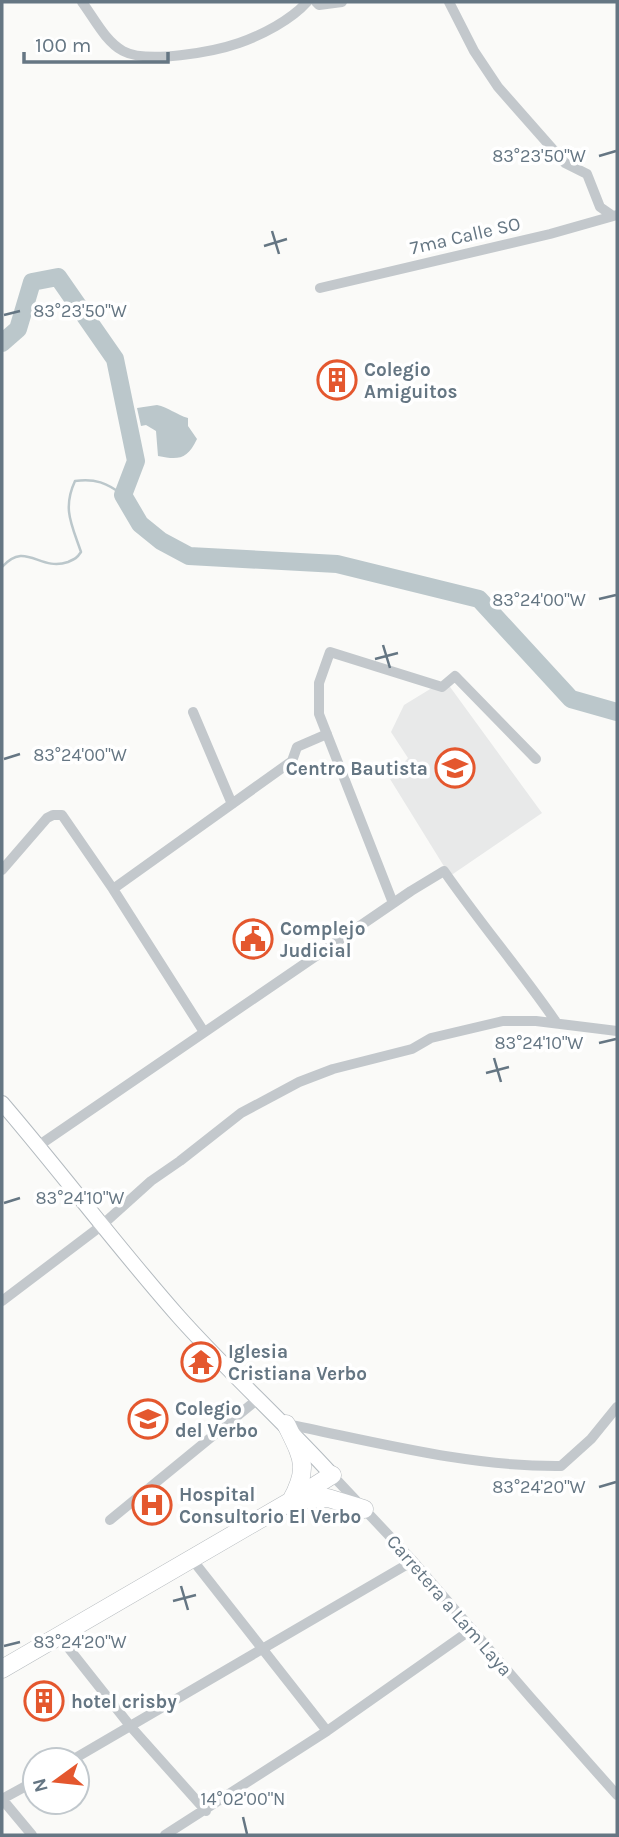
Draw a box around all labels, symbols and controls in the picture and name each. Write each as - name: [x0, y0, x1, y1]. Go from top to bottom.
- scale bar: [24, 21, 168, 65]
- text: 100 m: [35, 33, 92, 57]
- text: 83°23'50"W: [492, 145, 586, 167]
- street label: 7ma Calle SO: [408, 213, 522, 259]
- text: 83°23'50"W: [33, 300, 127, 322]
- building icon: Colegio Amiguitos: [316, 359, 358, 401]
- place label: Colegio Amiguitos: [364, 359, 458, 403]
- text: 83°24'00"W: [492, 589, 586, 611]
- text: 83°24'00"W: [33, 744, 127, 766]
- school or university icon: Centro Bautista: [434, 747, 476, 789]
- place label: Centro Bautista: [286, 758, 428, 780]
- public building icon: Complejo Judicial: [232, 918, 274, 960]
- place label: Complejo Judicial: [280, 918, 365, 962]
- text: 83°24'10"W: [495, 1032, 583, 1054]
- text: 83°24'10"W: [36, 1187, 124, 1209]
- temple icon: Iglesia Cristiana Verbo: [180, 1341, 222, 1383]
- place label: Iglesia Cristiana Verbo: [228, 1341, 367, 1385]
- school or university icon: Colegio del Verbo: [127, 1398, 169, 1440]
- place label: Colegio del Verbo: [175, 1398, 258, 1442]
- text: 83°24'20"W: [492, 1476, 586, 1498]
- hospital icon: Hospital Consultorio El Verbo: [131, 1484, 173, 1526]
- place label: Hospital Consultorio El Verbo: [179, 1484, 361, 1528]
- street label: Carretera a Lam Laya: [382, 1531, 516, 1681]
- text: 83°24'20"W: [33, 1631, 127, 1653]
- building icon: hotel crisby: [23, 1680, 65, 1722]
- place label: hotel crisby: [71, 1691, 177, 1713]
- north arrow: [21, 1746, 91, 1816]
- text: N: [28, 1776, 53, 1795]
- text: 14°02'00"N: [201, 1788, 285, 1810]

